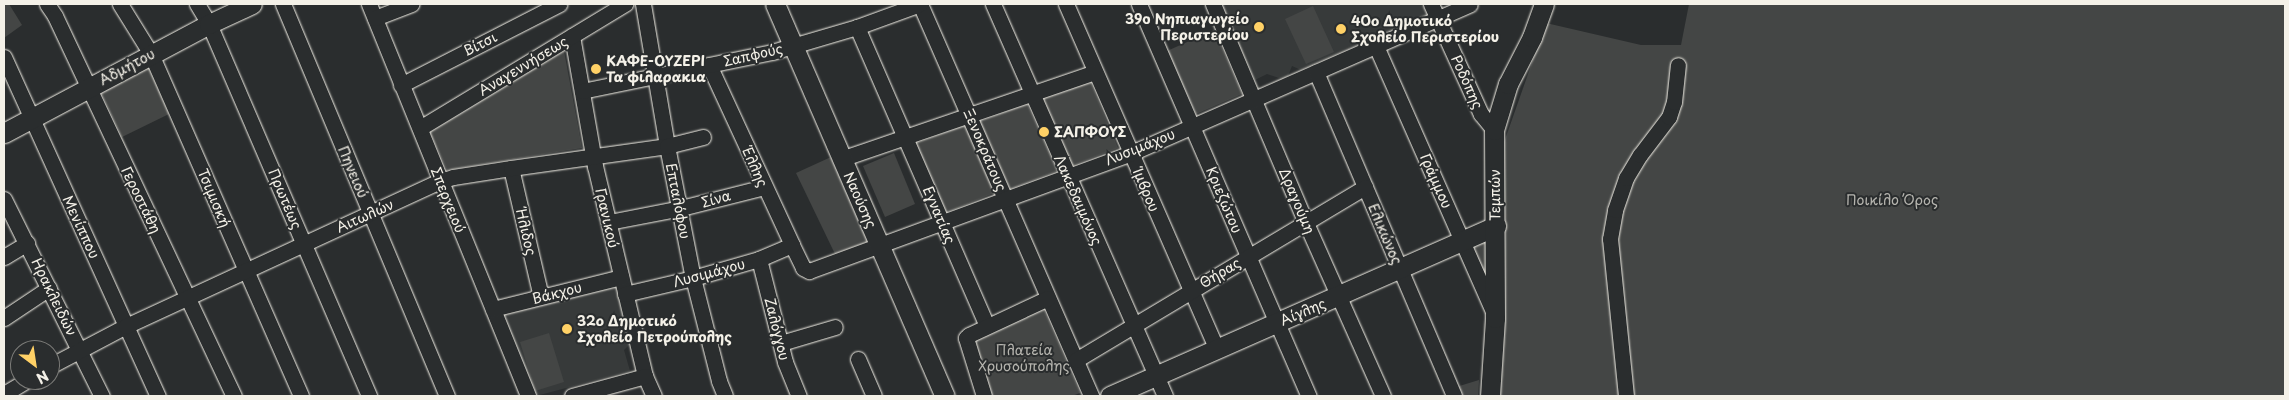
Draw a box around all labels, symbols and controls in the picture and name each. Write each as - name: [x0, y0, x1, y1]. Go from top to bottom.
- place label: 39ο Νηπιαγωγείο Περιστερίου: [1125, 11, 1249, 44]
- place label: 40ο Δημοτικό Σχολείο Περιστερίου: [1351, 13, 1500, 46]
- marker: 39ο Νηπιαγωγείο Περιστερίου: [1253, 21, 1265, 33]
- marker: 40ο Δημοτικό Σχολείο Περιστερίου: [1335, 23, 1347, 35]
- street label: Βίτσι: [460, 28, 500, 60]
- street label: Αναγεννήσεως: [475, 33, 571, 99]
- street label: Σαπφούς: [722, 40, 784, 70]
- street label: Αδμήτου: [96, 45, 158, 89]
- street label: Ροδόπης: [1448, 52, 1486, 112]
- place label: ΚΑΦΕ-ΟΥΖΕΡΙ Τα φιλαρακια: [606, 53, 706, 85]
- marker: ΚΑΦΕ-ΟΥΖΕΡΙ Τα φιλαρακια: [590, 63, 602, 75]
- street label: Ξενοκράτους: [960, 106, 1010, 194]
- place label: ΣΑΠΦΟΥΣ: [1054, 124, 1126, 140]
- street label: Λυσιμάχου: [1103, 125, 1177, 169]
- marker: ΣΑΠΦΟΥΣ: [1038, 126, 1050, 138]
- street label: Πηνειού: [335, 143, 371, 201]
- street label: Έλλης: [739, 144, 771, 190]
- street label: Γράμμου: [1416, 151, 1456, 211]
- street label: Λακεδαιμόνος: [1051, 152, 1105, 248]
- street label: Επταλόφου: [662, 162, 694, 240]
- street label: Γεροστάθη: [118, 164, 164, 236]
- street label: Κριεζώτου: [1203, 164, 1245, 236]
- street label: Σπερχειού: [427, 165, 469, 235]
- street label: Τσιμισκή: [194, 166, 234, 230]
- street label: Πρωτέως: [265, 166, 305, 232]
- street label: Ίμβρου: [1129, 166, 1163, 214]
- street label: Δραγούμη: [1276, 166, 1318, 236]
- street label: Ναούσης: [840, 169, 880, 231]
- street label: Τεμπών: [1487, 169, 1503, 221]
- street label: Εγνατίας: [919, 184, 959, 246]
- street label: Γρανικού: [592, 186, 622, 250]
- street label: Σίνα: [699, 187, 733, 211]
- park label: Ποικίλο Όρος: [1846, 192, 1938, 208]
- street label: Μενίππου: [59, 193, 103, 261]
- street label: Αιτωλών: [334, 196, 396, 236]
- street label: Ελικώνος: [1365, 201, 1405, 267]
- street label: Ήλιδος: [512, 207, 540, 257]
- street label: Θήρας: [1197, 254, 1243, 292]
- street label: Ηρακλειδών: [28, 255, 80, 339]
- street label: Λυσιμάχου: [671, 255, 747, 291]
- street label: Βάκχου: [530, 279, 584, 307]
- street label: Αίγλης: [1278, 295, 1328, 329]
- street label: Ζαλόγγου: [761, 296, 793, 362]
- place label: 32ο Δημοτικό Σχολείο Πετρούπολης: [577, 313, 732, 346]
- marker: 32ο Δημοτικό Σχολείο Πετρούπολης: [561, 323, 573, 335]
- north arrow: [10, 340, 60, 390]
- park label: Πλατεία Χρυσούπολης: [978, 342, 1070, 374]
- text: N: [32, 366, 53, 389]

